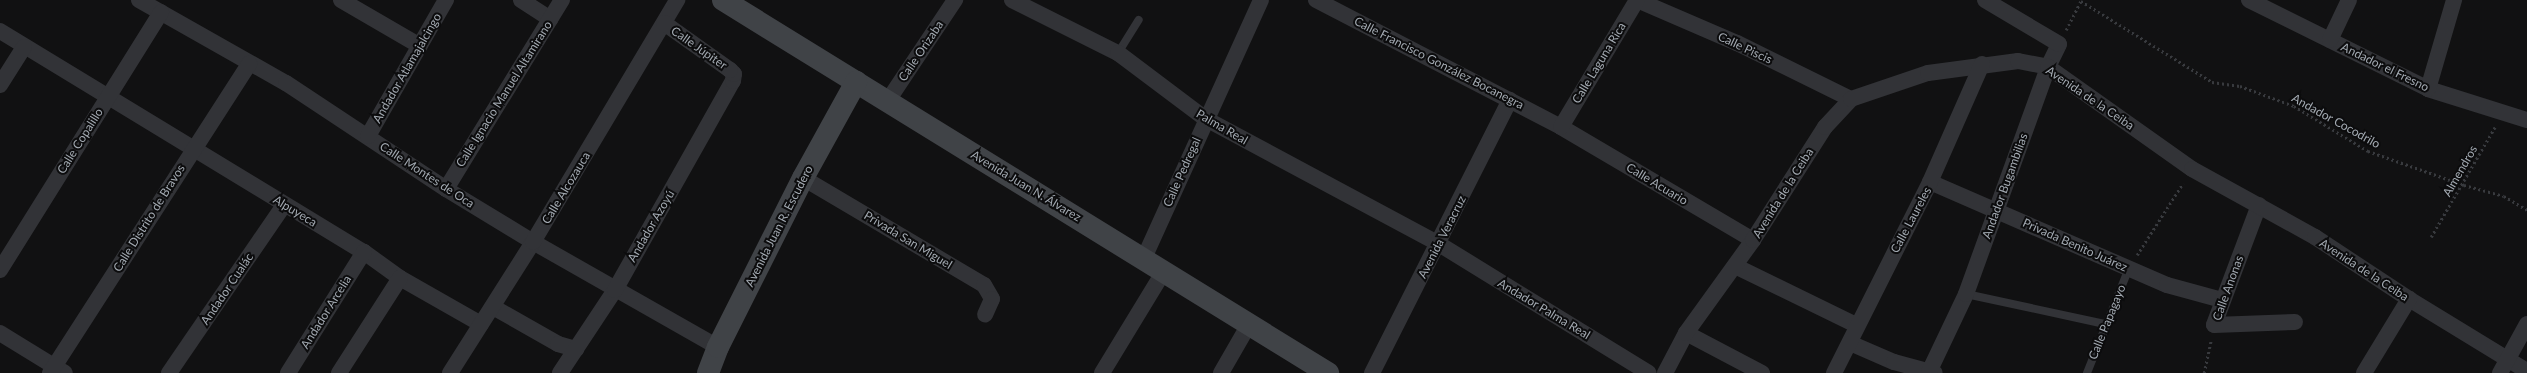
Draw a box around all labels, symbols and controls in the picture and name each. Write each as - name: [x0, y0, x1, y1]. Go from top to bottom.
- street label: Andador Atlamajalcingo: [369, 10, 445, 126]
- street label: Calle Francisco González Bocanegra: [1352, 14, 1526, 112]
- street label: Calle Ignacio Manuel Altamirano: [453, 18, 555, 170]
- street label: Calle Orizaba: [895, 18, 947, 84]
- street label: Calle Laguna Rica: [1569, 20, 1629, 106]
- street label: Calle Júpiter: [668, 23, 730, 73]
- street label: Calle Piscis: [1716, 29, 1774, 67]
- street label: Andador el Fresno: [2339, 39, 2431, 95]
- street label: Avenida de la Ceiba: [2043, 63, 2137, 133]
- street label: Andador Cocodrilo: [2289, 91, 2383, 151]
- street label: Calle Copalillo: [54, 106, 106, 176]
- street label: Palma Real: [1194, 107, 1250, 147]
- street label: Andador Bugambilias: [1979, 131, 2031, 241]
- street label: Calle Pedregal: [1160, 135, 1204, 209]
- street label: Calle Montes de Oca: [377, 139, 477, 211]
- street label: Almendros: [2440, 143, 2480, 199]
- street label: Avenida de la Ceiba: [1750, 145, 1816, 241]
- street label: Avenida Juan N. Álvarez: [968, 147, 1084, 225]
- street label: Calle Alcozauca: [539, 149, 593, 227]
- street label: Calle Acuario: [1624, 160, 1690, 208]
- street label: Calle Distrito de Bravos: [110, 162, 188, 274]
- street label: Avenida Juan R. Escudero: [742, 163, 816, 289]
- street label: Calle Laureles: [1888, 185, 1934, 255]
- street label: Andador Azoyú: [624, 187, 678, 265]
- street label: Alpuyeca: [271, 192, 319, 230]
- street label: Avenida Veracruz: [1415, 193, 1469, 281]
- street label: Privada San Miguel: [861, 208, 955, 272]
- street label: Privada Benito Juárez: [2020, 215, 2130, 275]
- street label: Avenida de la Ceiba: [2317, 236, 2411, 304]
- street label: Andador Cualác: [198, 250, 256, 328]
- street label: Calle Anonas: [2210, 253, 2246, 323]
- street label: Andador Arcelia: [298, 272, 354, 352]
- street label: Andador Palma Real: [1495, 276, 1593, 342]
- street label: Calle Papagayo: [2085, 282, 2129, 362]

